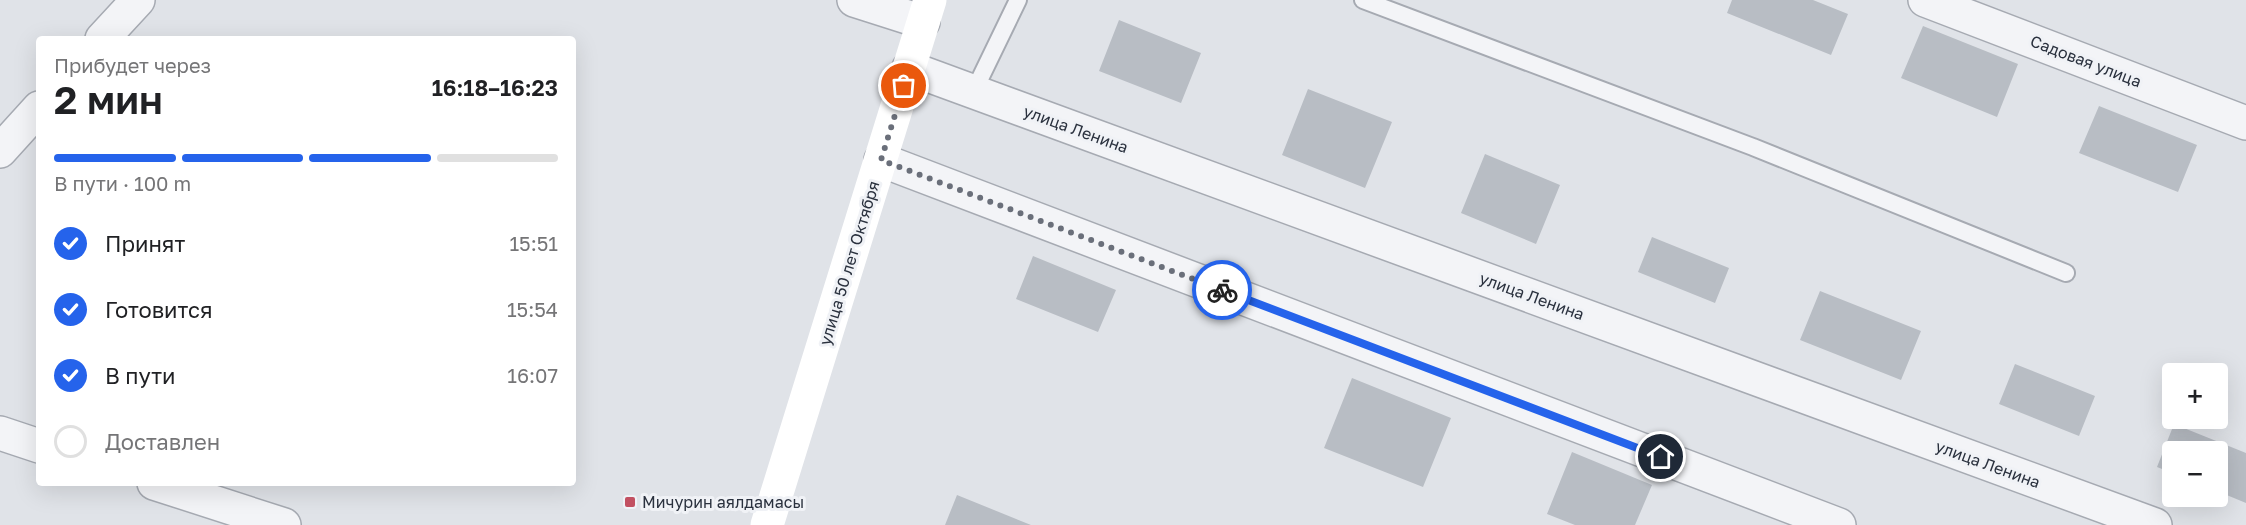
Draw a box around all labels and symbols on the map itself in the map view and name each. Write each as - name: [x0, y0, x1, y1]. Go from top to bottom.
- street label: Садовая улица: [2028, 31, 2144, 91]
- pin: [878, 60, 929, 111]
- street label: улица Ленина: [1021, 101, 1131, 157]
- street label: улица 50 лет Октября: [814, 178, 884, 348]
- courier: [1192, 260, 1252, 320]
- street label: улица Ленина: [1477, 268, 1587, 324]
- pin: [1635, 431, 1686, 482]
- street label: улица Ленина: [1933, 436, 2043, 492]
- place label: Мичурин аялдамасы: [642, 492, 804, 512]
- marker: Мичурин аялдамасы: [623, 495, 637, 509]

